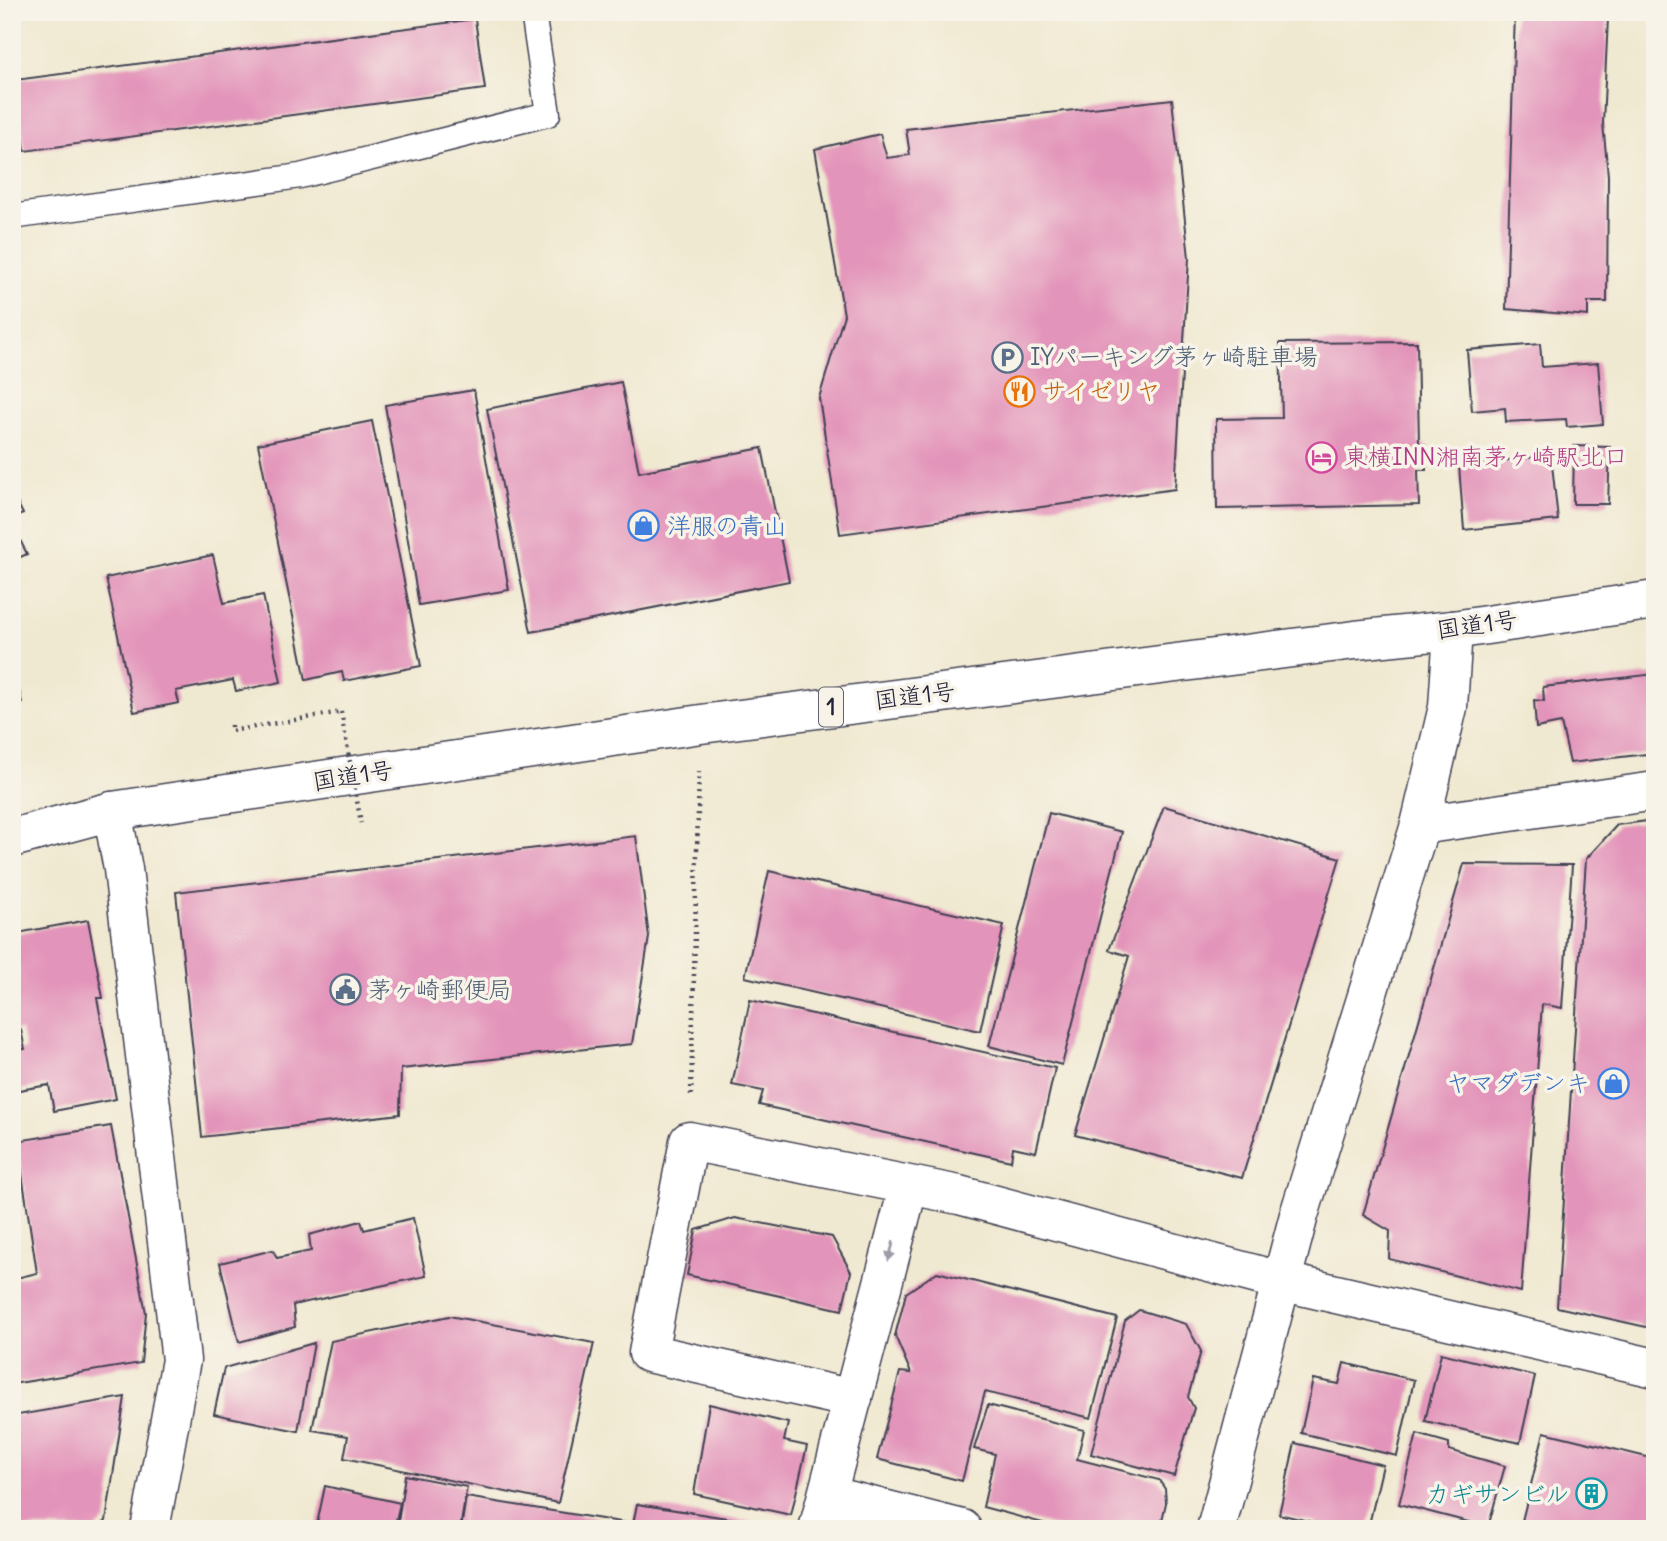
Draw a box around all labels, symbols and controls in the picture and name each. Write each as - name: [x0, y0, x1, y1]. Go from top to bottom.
- parking icon: IYパーキング茅ヶ崎駐車場: [990, 340, 1024, 374]
- place label: IYパーキング茅ヶ崎駐車場: [1030, 341, 1318, 371]
- restaurant icon: サイゼリヤ: [1002, 374, 1036, 408]
- place label: サイゼリヤ: [1042, 375, 1161, 405]
- hotel icon: 東横INN湘南茅ヶ崎駅北口: [1304, 440, 1338, 474]
- place label: 東横INN湘南茅ヶ崎駅北口: [1344, 441, 1628, 471]
- shop icon: 洋服の青山: [627, 509, 661, 543]
- place label: 洋服の青山: [667, 510, 787, 540]
- street label: 国道1号: [1434, 603, 1519, 645]
- street label: 国道1号: [873, 675, 957, 715]
- road number: 1: [819, 688, 843, 726]
- street label: 国道1号: [310, 754, 395, 796]
- public building icon: 茅ヶ崎郵便局: [328, 973, 362, 1007]
- place label: 茅ヶ崎郵便局: [368, 974, 512, 1004]
- shop icon: ヤマダデンキ: [1596, 1066, 1630, 1100]
- place label: ヤマダデンキ: [1446, 1067, 1590, 1097]
- one-way arrow: [885, 1240, 896, 1262]
- building icon: カギサンビル: [1575, 1477, 1609, 1511]
- place label: カギサンビル: [1425, 1478, 1569, 1508]

